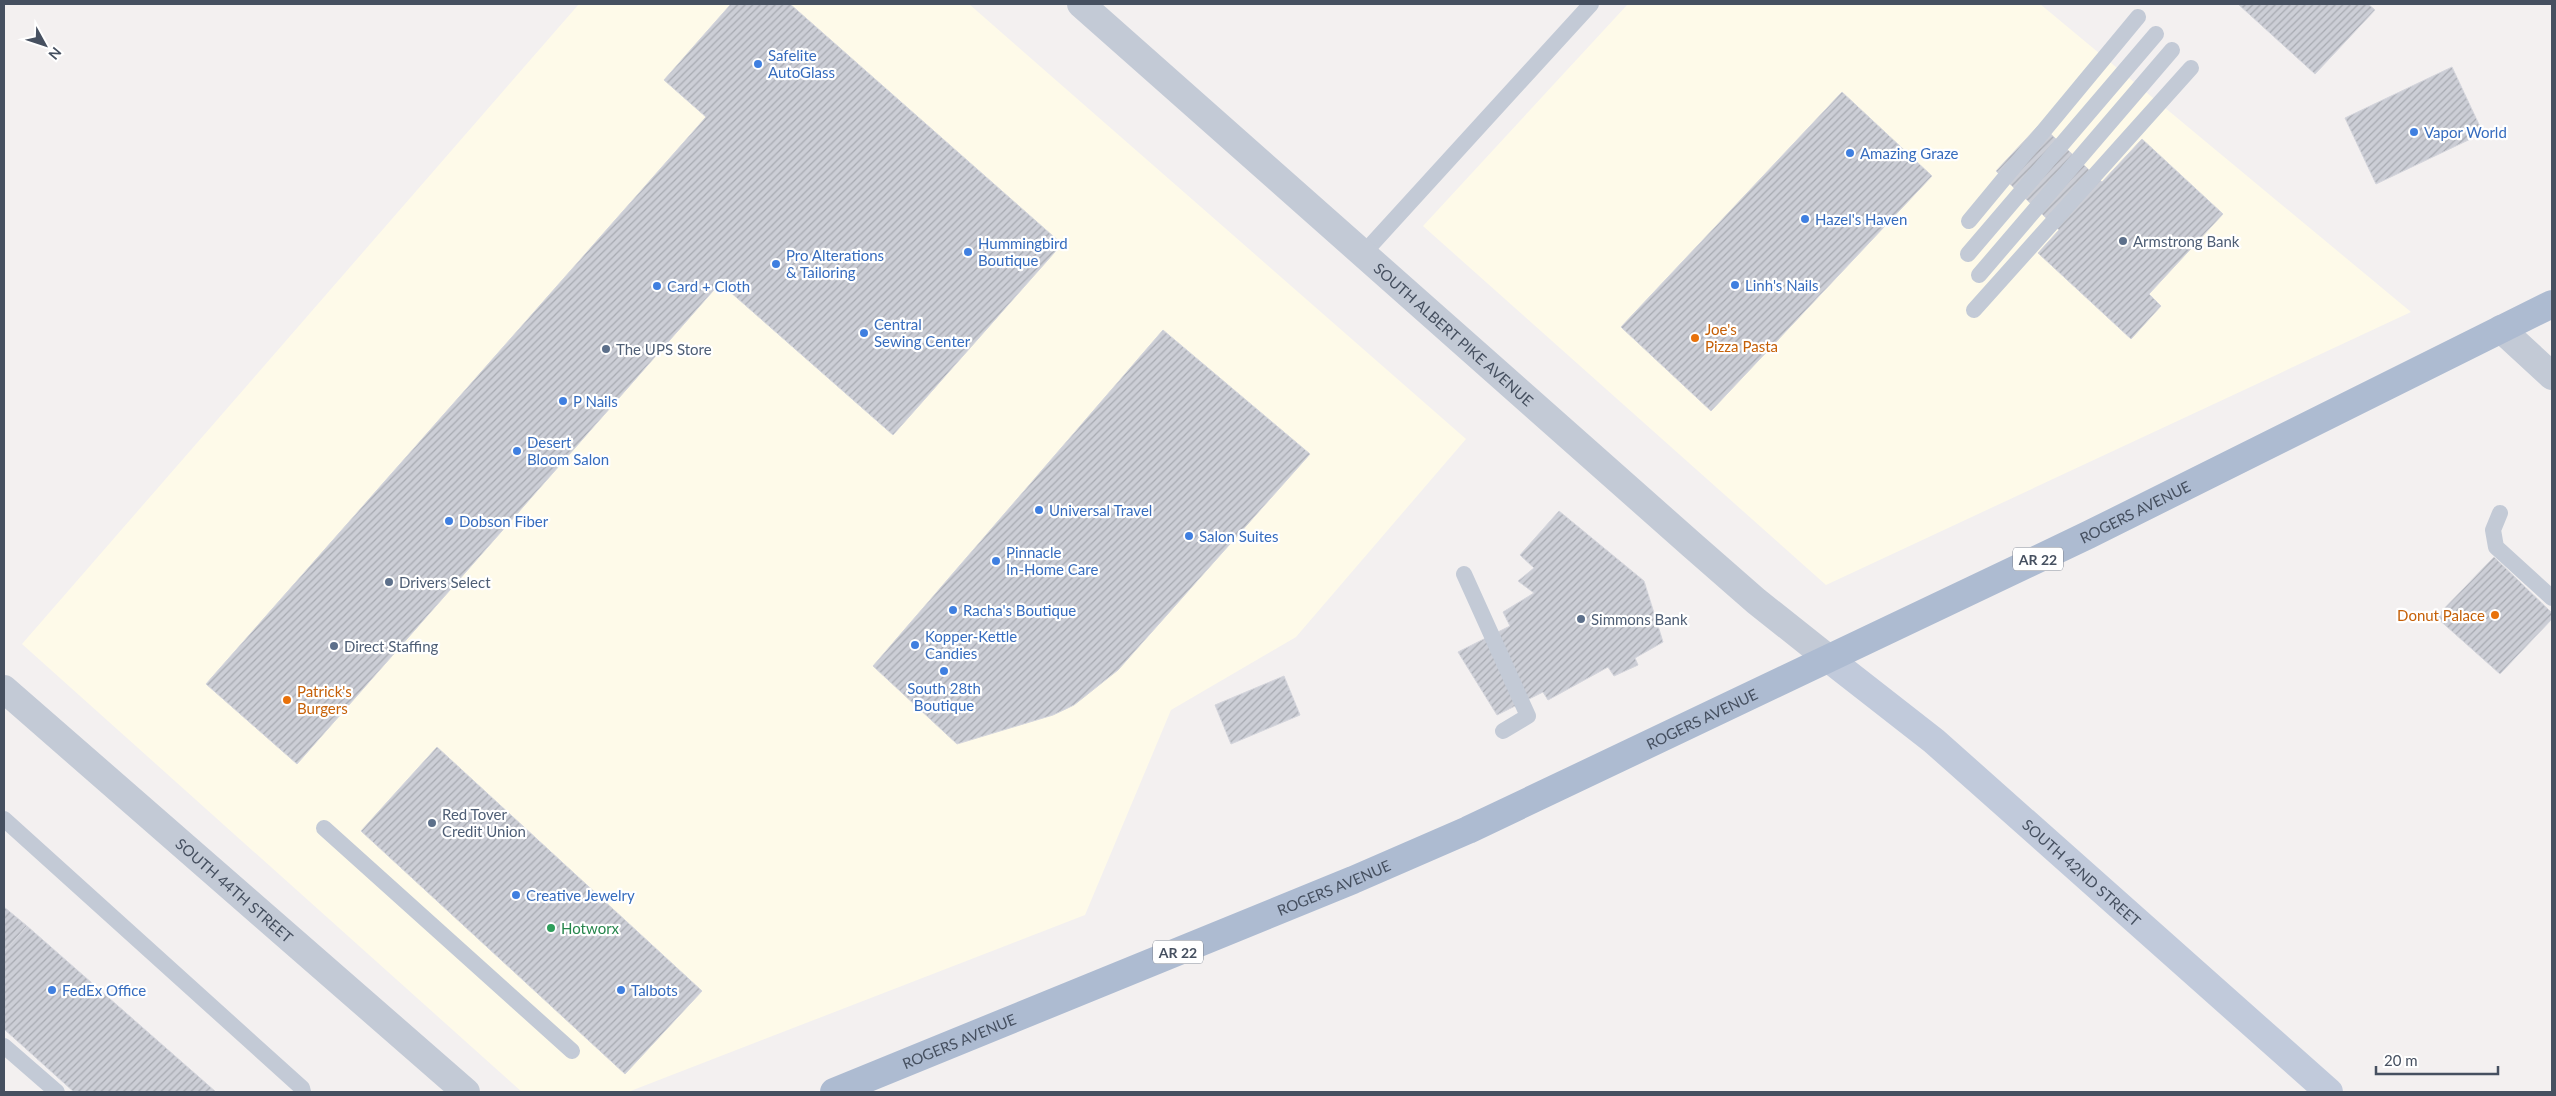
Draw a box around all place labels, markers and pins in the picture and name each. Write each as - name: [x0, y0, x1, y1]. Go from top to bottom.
- place label: Safelite AutoGlass: [768, 46, 835, 81]
- marker: Safelite AutoGlass: [752, 58, 764, 70]
- place label: Vapor World: [2424, 123, 2507, 141]
- marker: Vapor World: [2408, 126, 2420, 138]
- place label: Amazing Graze: [1860, 144, 1959, 162]
- marker: Amazing Graze: [1844, 147, 1856, 159]
- place label: Hazel's Haven: [1815, 210, 1907, 228]
- marker: Hazel's Haven: [1799, 213, 1811, 225]
- place label: Armstrong Bank: [2133, 232, 2240, 250]
- place label: Hummingbird Boutique: [978, 234, 1068, 269]
- marker: Armstrong Bank: [2117, 235, 2129, 247]
- place label: Pro Alterations & Tailoring: [786, 246, 884, 281]
- marker: Hummingbird Boutique: [962, 246, 974, 258]
- marker: Pro Alterations & Tailoring: [770, 258, 782, 270]
- place label: Linh's Nails: [1745, 276, 1818, 294]
- place label: Card + Cloth: [667, 277, 750, 295]
- marker: Linh's Nails: [1729, 279, 1741, 291]
- marker: Card + Cloth: [651, 280, 663, 292]
- place label: Central Sewing Center: [874, 315, 971, 350]
- place label: Joe's Pizza Pasta: [1705, 320, 1778, 355]
- marker: Central Sewing Center: [858, 327, 870, 339]
- marker: Joe's Pizza Pasta: [1689, 332, 1701, 344]
- place label: The UPS Store: [616, 340, 712, 358]
- marker: The UPS Store: [600, 343, 612, 355]
- place label: P Nails: [573, 392, 618, 410]
- marker: P Nails: [557, 395, 569, 407]
- place label: Desert Bloom Salon: [527, 433, 609, 468]
- marker: Desert Bloom Salon: [511, 445, 523, 457]
- place label: Universal Travel: [1049, 501, 1152, 519]
- marker: Universal Travel: [1033, 504, 1045, 516]
- place label: Dobson Fiber: [459, 512, 549, 530]
- marker: Dobson Fiber: [443, 515, 455, 527]
- place label: Salon Suites: [1199, 527, 1278, 545]
- marker: Salon Suites: [1183, 530, 1195, 542]
- place label: Pinnacle In-Home Care: [1006, 543, 1098, 578]
- marker: Pinnacle In-Home Care: [990, 555, 1002, 567]
- place label: Drivers Select: [399, 573, 491, 591]
- marker: Drivers Select: [383, 576, 395, 588]
- place label: Racha's Boutique: [963, 601, 1076, 619]
- marker: Racha's Boutique: [947, 604, 959, 616]
- place label: Donut Palace: [2397, 606, 2485, 624]
- marker: Donut Palace: [2489, 609, 2501, 621]
- place label: Simmons Bank: [1591, 610, 1688, 628]
- marker: Simmons Bank: [1575, 613, 1587, 625]
- place label: Kopper-Kettle Candies: [925, 627, 1017, 662]
- place label: Direct Staffing: [344, 637, 439, 655]
- marker: Kopper-Kettle Candies: [909, 639, 921, 651]
- marker: Direct Staffing: [328, 640, 340, 652]
- marker: South 28th Boutique: [938, 665, 950, 677]
- place label: South 28th Boutique: [907, 679, 981, 714]
- place label: Patrick's Burgers: [297, 682, 352, 717]
- marker: Patrick's Burgers: [281, 694, 293, 706]
- place label: Red Tover Credit Union: [442, 805, 526, 840]
- marker: Red Tover Credit Union: [426, 817, 438, 829]
- place label: Creative Jewelry: [526, 886, 635, 904]
- marker: Creative Jewelry: [510, 889, 522, 901]
- place label: Hotworx: [561, 919, 620, 937]
- marker: Hotworx: [545, 922, 557, 934]
- place label: FedEx Office: [62, 981, 146, 999]
- place label: Talbots: [631, 981, 678, 999]
- marker: FedEx Office: [46, 984, 58, 996]
- marker: Talbots: [615, 984, 627, 996]

